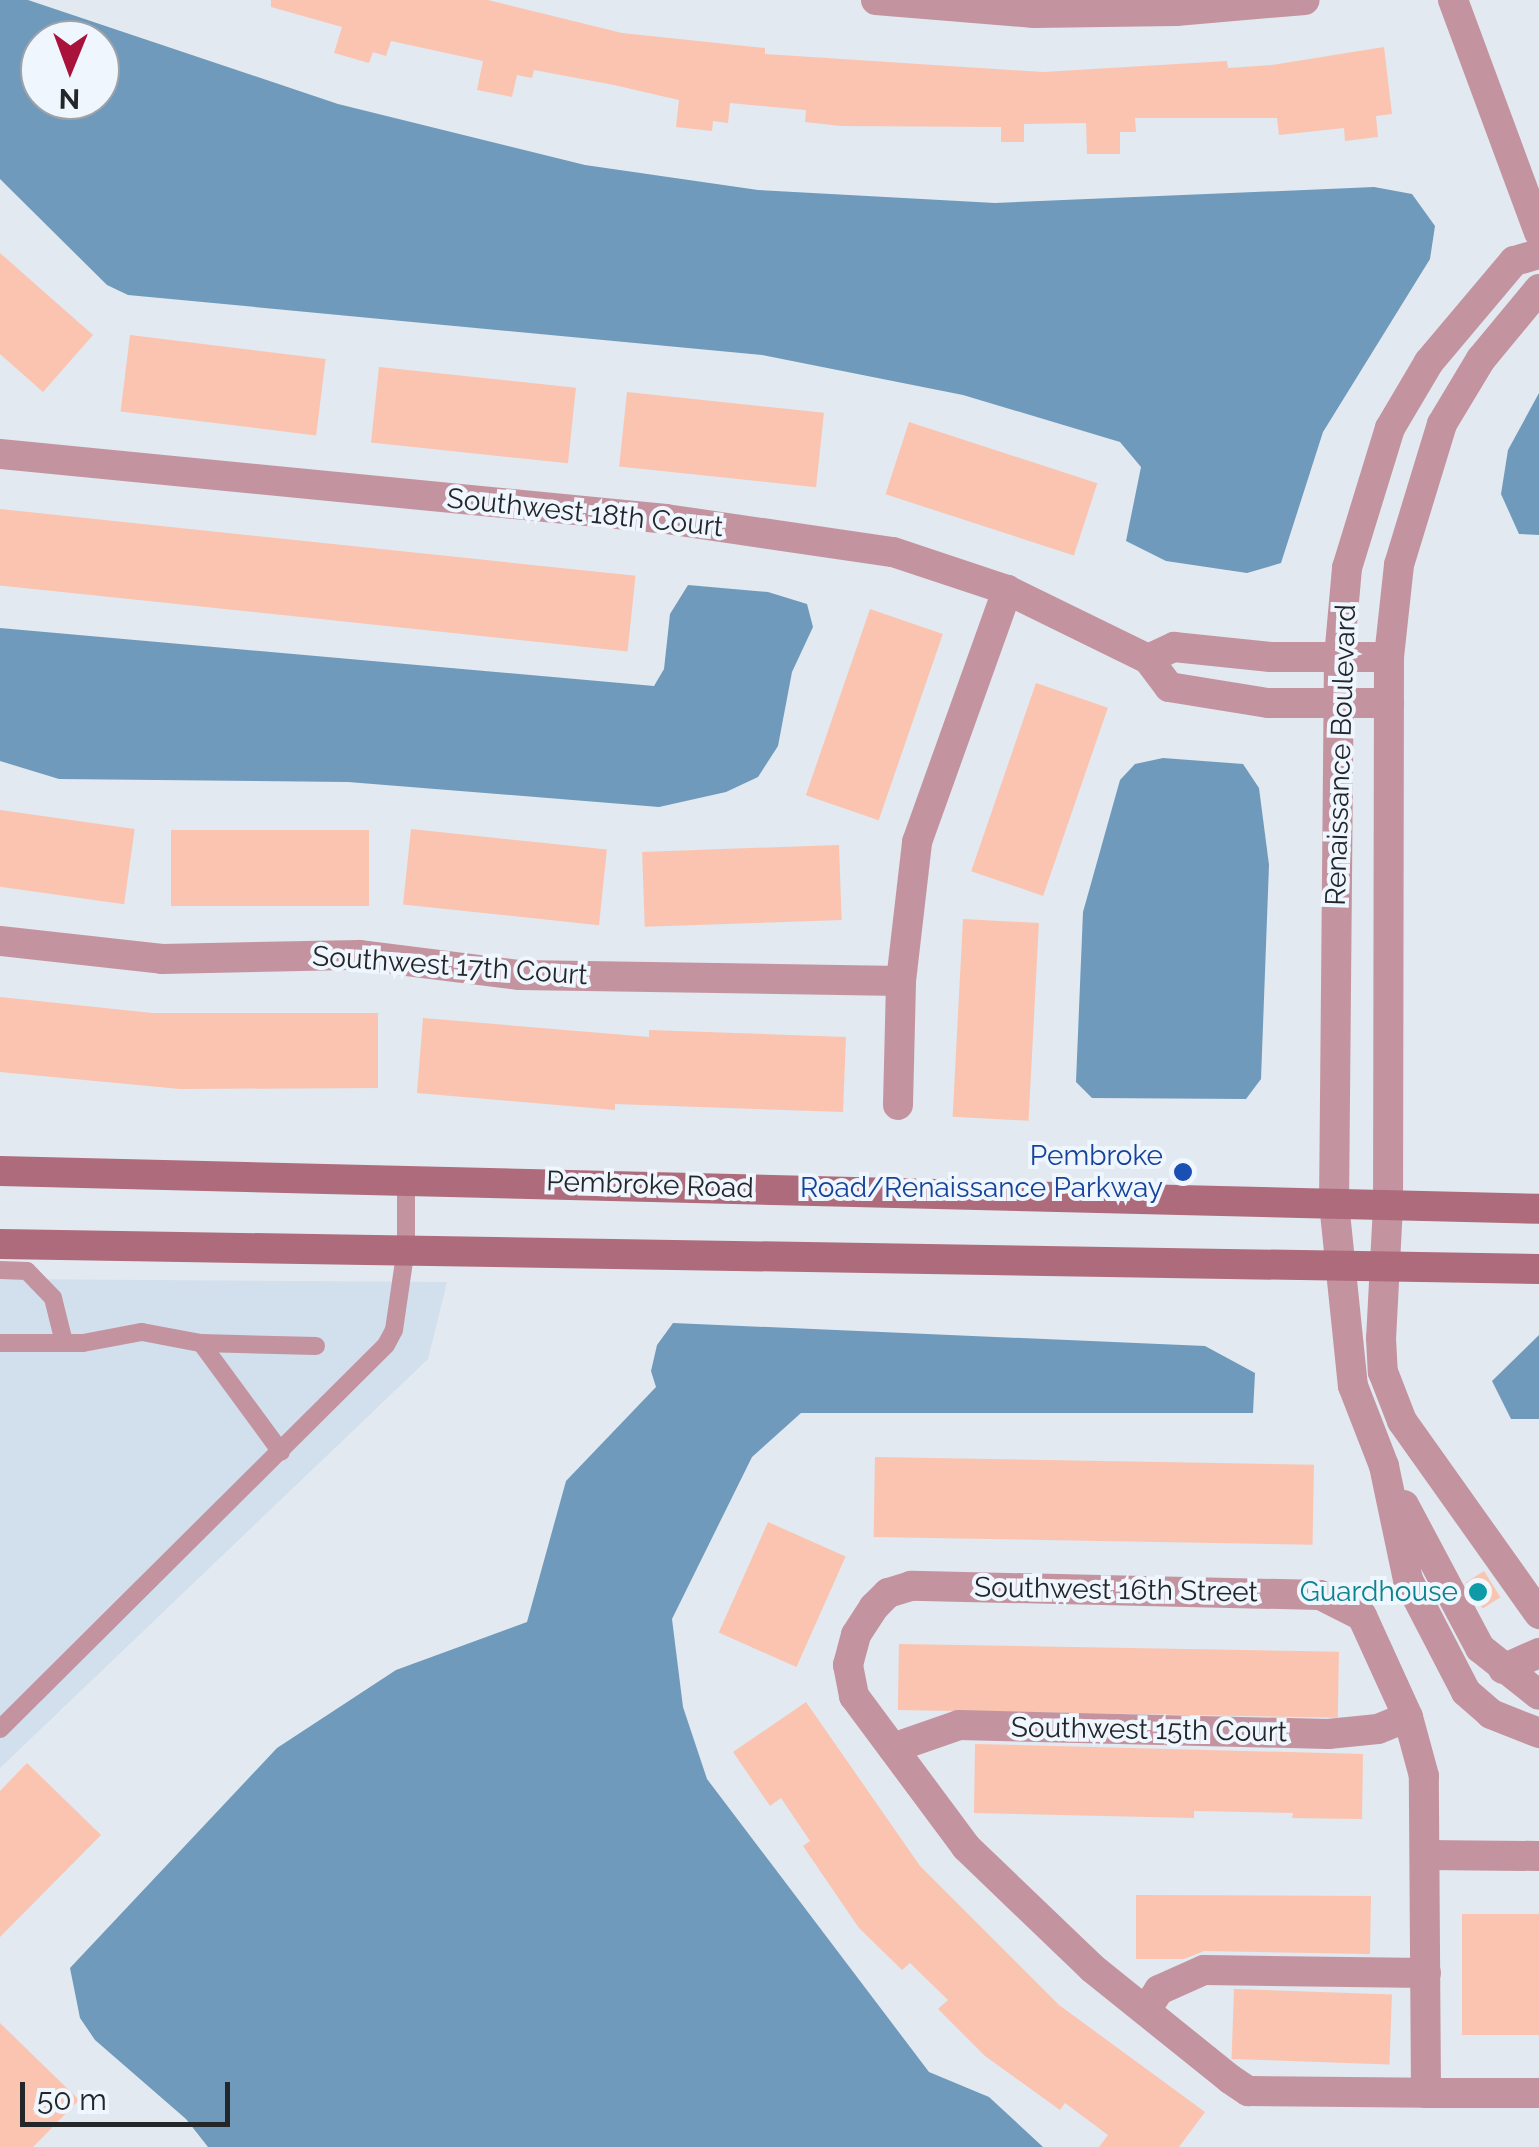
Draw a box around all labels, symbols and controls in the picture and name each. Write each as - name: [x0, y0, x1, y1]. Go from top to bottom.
- north arrow: [20, 20, 120, 120]
- text: N: [59, 82, 80, 115]
- street label: Southwest 18th Court: [445, 482, 725, 544]
- street label: Renaissance Boulevard: [1319, 604, 1363, 906]
- street label: Southwest 17th Court: [311, 940, 589, 992]
- place label: Pembroke Road/Renaissance Parkway: [800, 1139, 1163, 1205]
- marker: Pembroke Road/Renaissance Parkway: [1172, 1161, 1194, 1183]
- street label: Pembroke Road: [546, 1165, 754, 1205]
- street label: Southwest 16th Street: [974, 1571, 1258, 1609]
- place label: Guardhouse: [1300, 1575, 1458, 1609]
- marker: Guardhouse: [1467, 1581, 1489, 1603]
- street label: Southwest 15th Court: [1011, 1711, 1287, 1749]
- scale bar: [25, 2062, 235, 2124]
- text: 50 m: [37, 2082, 107, 2117]

